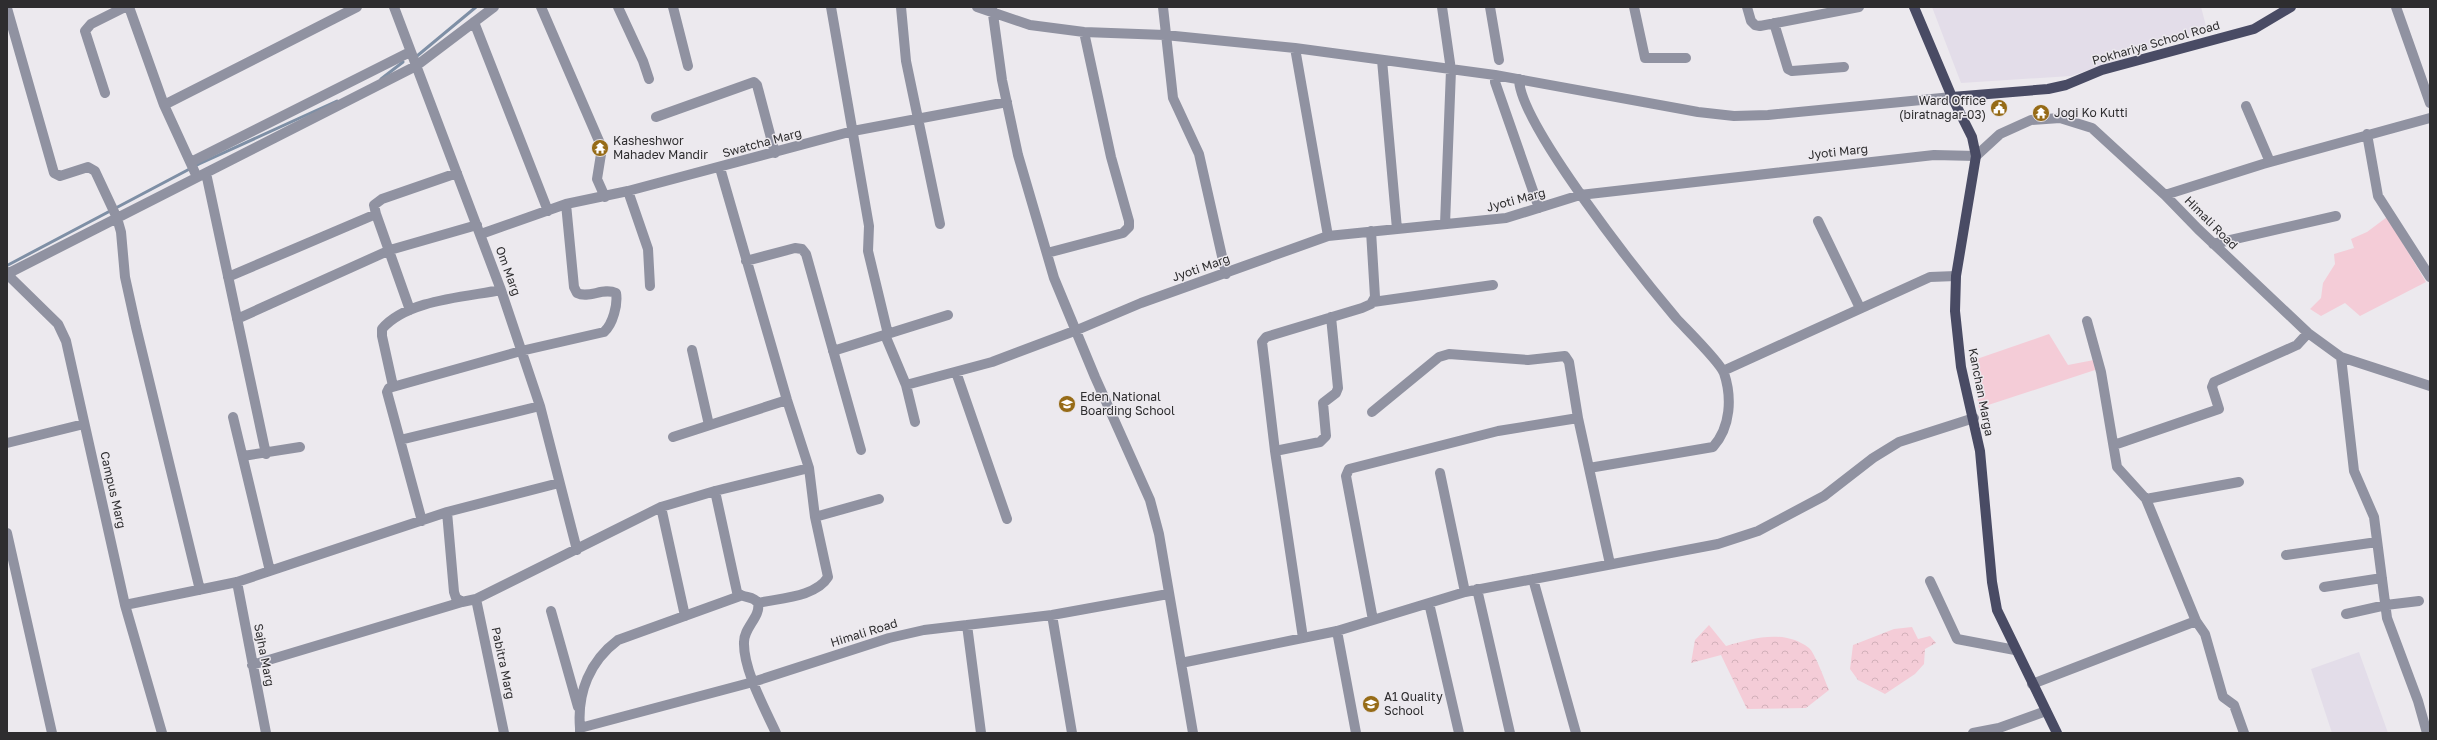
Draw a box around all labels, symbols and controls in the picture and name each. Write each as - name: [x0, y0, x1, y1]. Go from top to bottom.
- street label: Pokhariya School Road: [2090, 17, 2221, 68]
- place label: Ward Office (biratnagar-03): [1899, 93, 1986, 122]
- public building icon: Ward Office (biratnagar-03): [1989, 98, 2009, 118]
- temple icon: Jogi Ko Kutti: [2031, 103, 2051, 123]
- place label: Jogi Ko Kutti: [2054, 105, 2128, 120]
- street label: Swatcha Marg: [721, 125, 803, 160]
- place label: Kasheshwor Mahadev Mandir: [613, 133, 708, 162]
- temple icon: Kasheshwor Mahadev Mandir: [590, 138, 610, 158]
- street label: Jyoti Marg: [1807, 141, 1869, 162]
- street label: Jyoti Marg: [1485, 184, 1547, 215]
- street label: Himali Road: [2182, 193, 2241, 252]
- street label: Om Marg: [493, 244, 524, 298]
- street label: Jyoti Marg: [1170, 251, 1232, 284]
- street label: Kanchan Marga: [1966, 347, 1997, 437]
- place label: Eden National Boarding School: [1080, 389, 1175, 418]
- school or university icon: Eden National Boarding School: [1057, 394, 1077, 414]
- street label: Campus Marg: [97, 450, 130, 530]
- street label: Himali Road: [829, 615, 899, 650]
- street label: Sajha Marg: [251, 622, 278, 688]
- street label: Pabitra Marg: [489, 625, 518, 700]
- place label: A1 Quality School: [1384, 689, 1443, 718]
- school or university icon: A1 Quality School: [1361, 694, 1381, 714]

